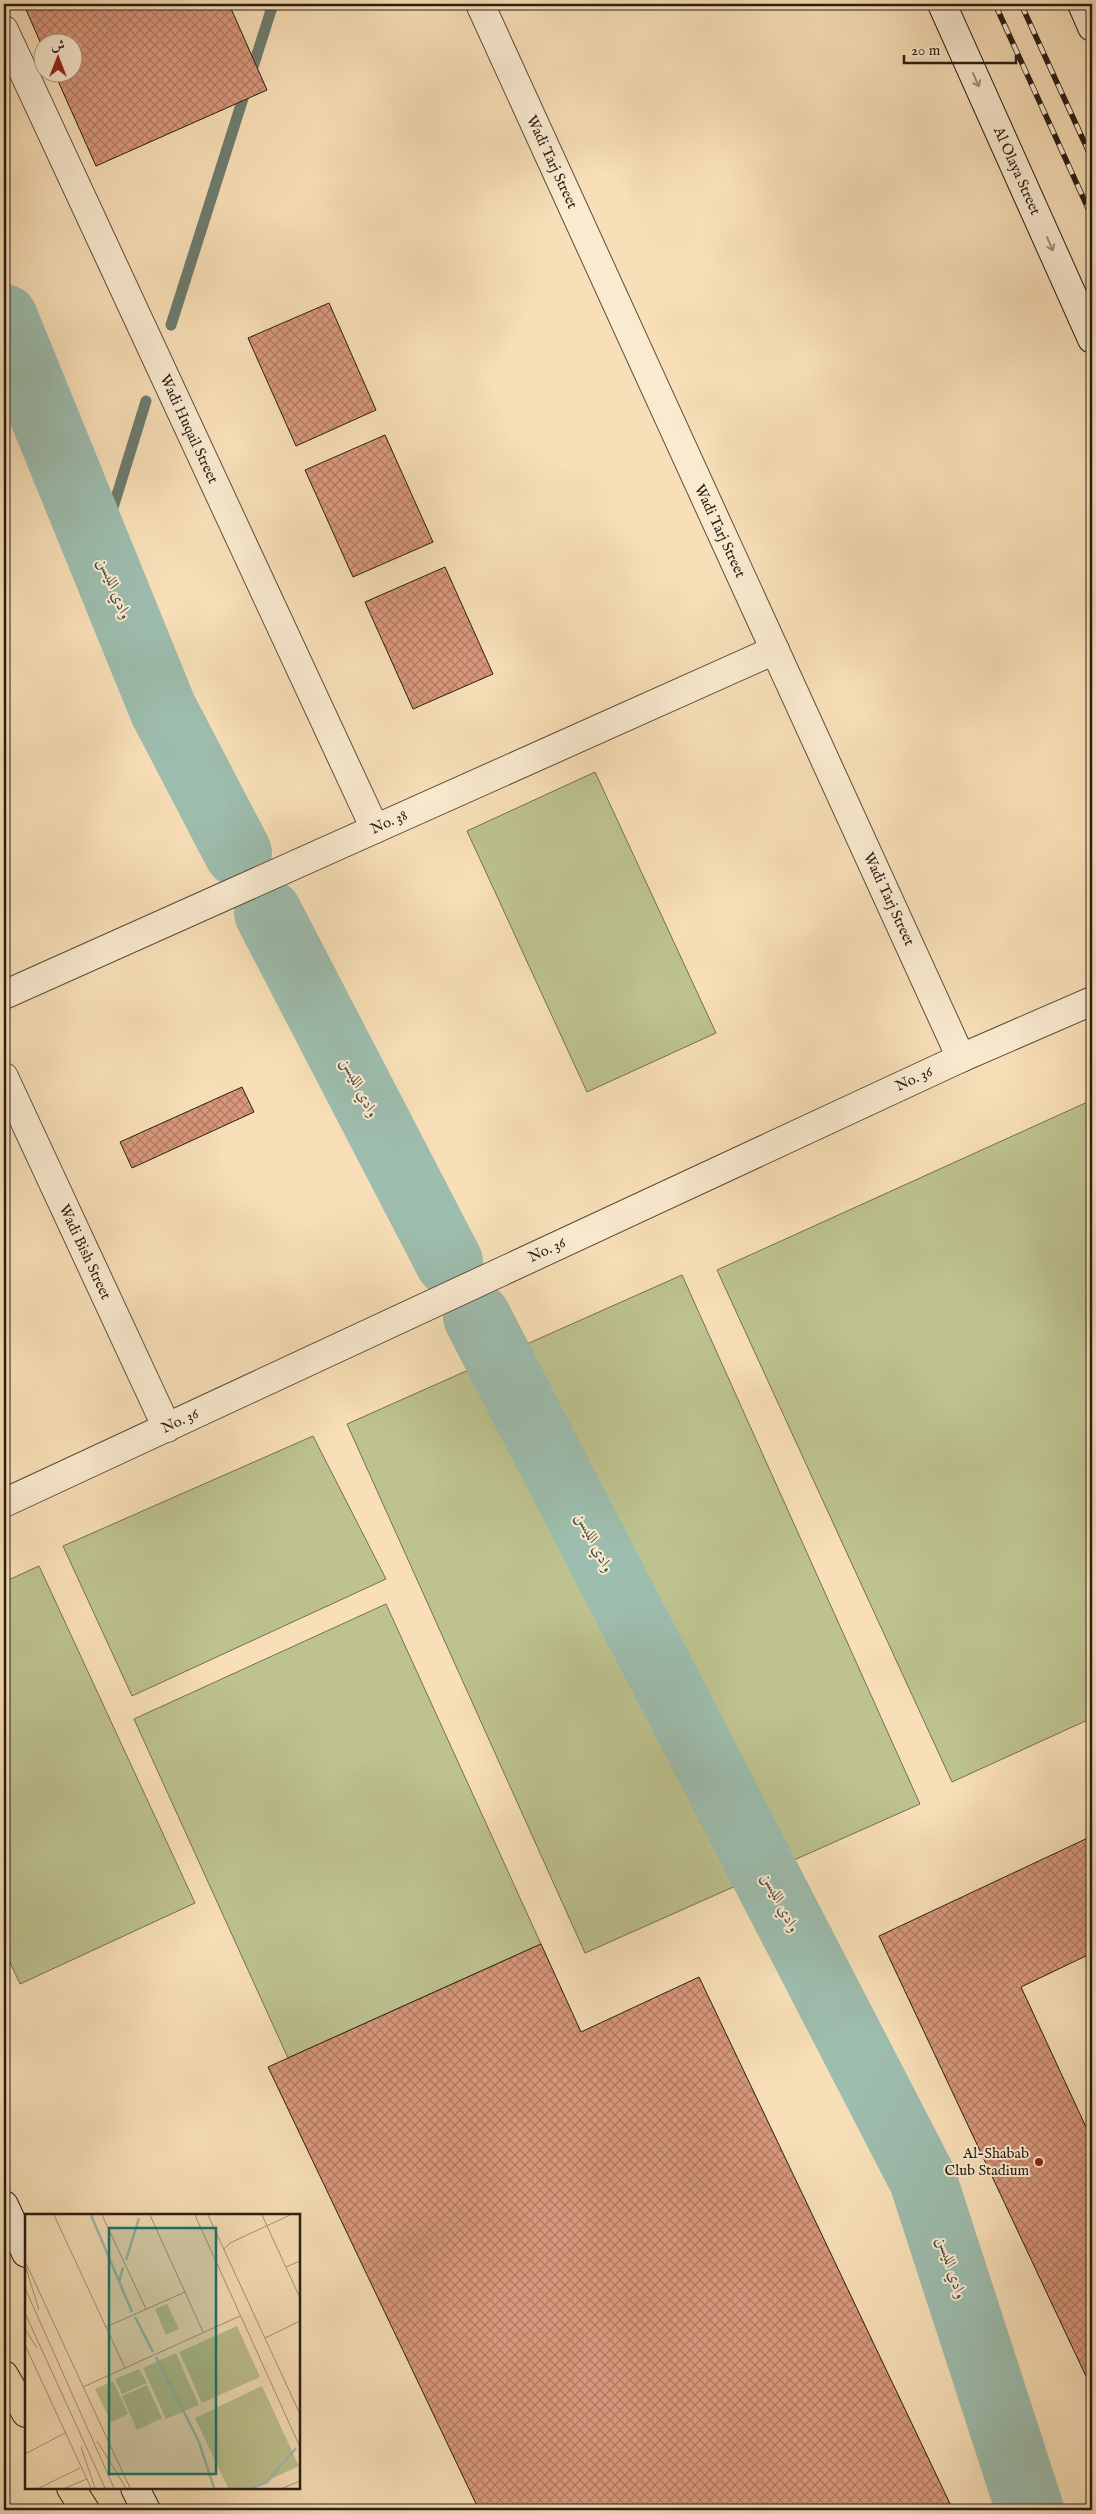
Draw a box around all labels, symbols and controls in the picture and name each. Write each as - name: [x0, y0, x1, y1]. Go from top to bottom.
- north arrow: [32, 32, 82, 82]
- scale bar: [904, 32, 1016, 64]
- text: ش: [51, 37, 65, 55]
- text: 20 m: [911, 41, 941, 60]
- one-way arrow: [972, 72, 982, 87]
- street label: Wadi Tarj Street: [522, 112, 582, 212]
- street label: Al Olaya Street: [989, 123, 1045, 218]
- one-way arrow: [1045, 236, 1055, 251]
- street label: Wadi Huqail Street: [155, 371, 223, 487]
- street label: Wadi Tarj Street: [690, 481, 750, 581]
- water label: وادي الليسن: [92, 555, 135, 623]
- street label: No. 38: [367, 805, 411, 839]
- street label: Wadi Tarj Street: [859, 849, 919, 949]
- water label: وادي الليسن: [334, 1054, 383, 1122]
- street label: No. 36: [892, 1062, 936, 1096]
- street label: Wadi Bish Street: [55, 1201, 115, 1303]
- street label: No. 36: [525, 1233, 569, 1267]
- street label: No. 36: [158, 1404, 202, 1438]
- water label: وادي الليسن: [569, 1509, 618, 1577]
- water label: وادي الليسن: [755, 1869, 804, 1937]
- place label: Al-Shabab Club Stadium: [945, 2144, 1029, 2180]
- marker: Al-Shabab Club Stadium: [1033, 2156, 1045, 2168]
- inset map: [25, 2214, 300, 2489]
- water label: وادي الليسن: [930, 2234, 971, 2302]

